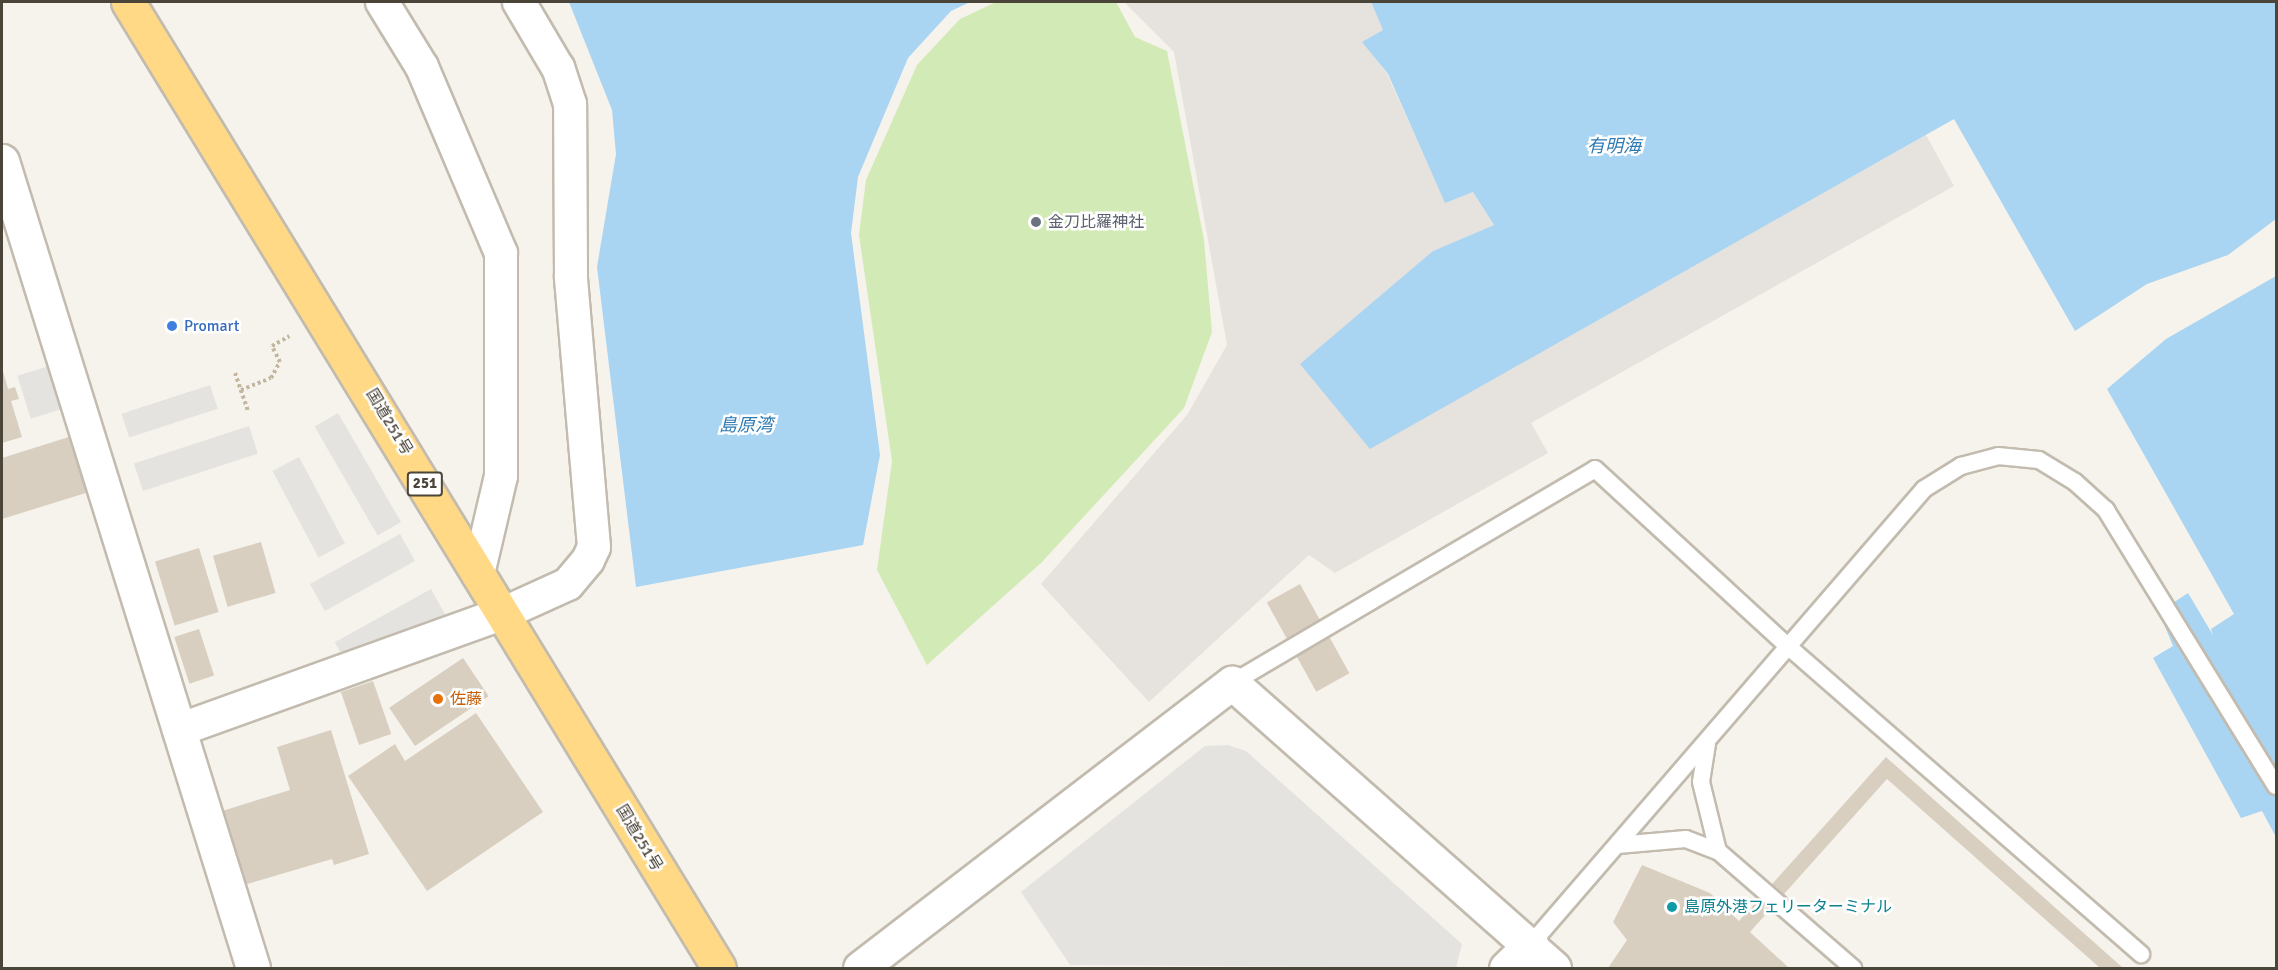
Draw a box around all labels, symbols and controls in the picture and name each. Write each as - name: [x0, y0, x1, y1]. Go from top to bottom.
- water label: 有明海: [1587, 135, 1641, 157]
- place label: 金刀比羅神社: [1048, 212, 1144, 232]
- marker: 金刀比羅神社: [1029, 215, 1043, 229]
- place label: Promart: [184, 316, 239, 336]
- marker: Promart: [165, 319, 179, 333]
- street label: 国道251号: [362, 385, 416, 459]
- water label: 島原湾: [719, 414, 773, 436]
- road number: 251: [406, 472, 444, 496]
- place label: 佐藤: [450, 689, 482, 709]
- marker: 佐藤: [431, 692, 445, 706]
- street label: 国道251号: [612, 801, 666, 875]
- place label: 島原外港フェリーターミナル: [1684, 897, 1892, 917]
- marker: 島原外港フェリーターミナル: [1665, 900, 1679, 914]

